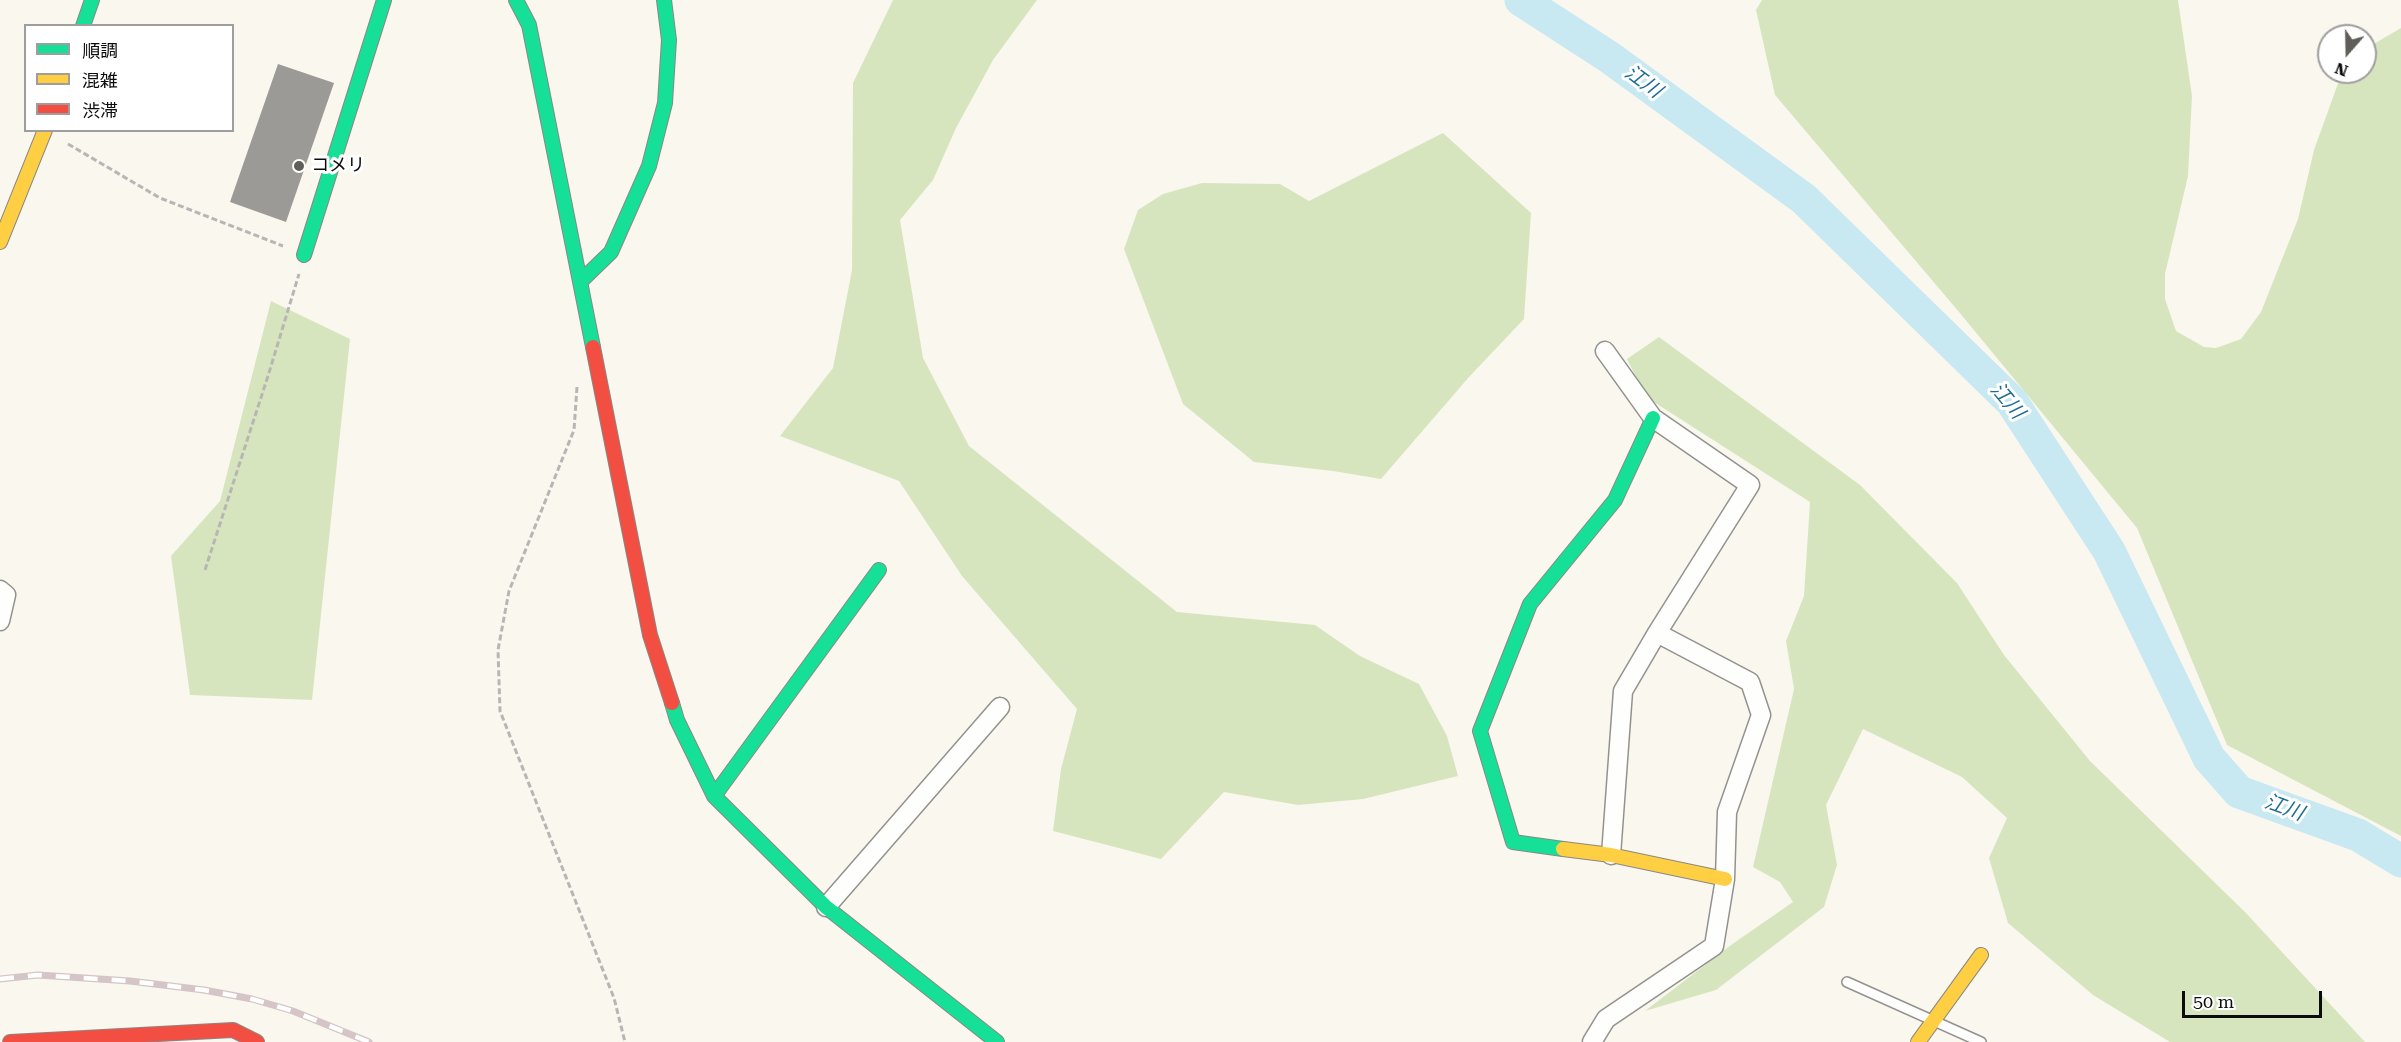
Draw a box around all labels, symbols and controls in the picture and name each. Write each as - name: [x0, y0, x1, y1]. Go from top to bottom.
- legend: [24, 24, 234, 132]
- north arrow: [2317, 24, 2377, 84]
- text: 順調: [82, 40, 118, 61]
- text: N: [2332, 58, 2350, 81]
- water label: 江川: [1620, 61, 1666, 103]
- text: 混雑: [82, 70, 118, 91]
- text: 渋滞: [82, 100, 118, 121]
- place label: コメリ: [311, 155, 365, 177]
- marker: コメリ: [292, 159, 306, 173]
- water label: 江川: [1985, 378, 2029, 424]
- water label: 江川: [2261, 790, 2307, 826]
- scale bar: [2185, 979, 2324, 1017]
- text: 50 m: [2193, 991, 2234, 1012]

